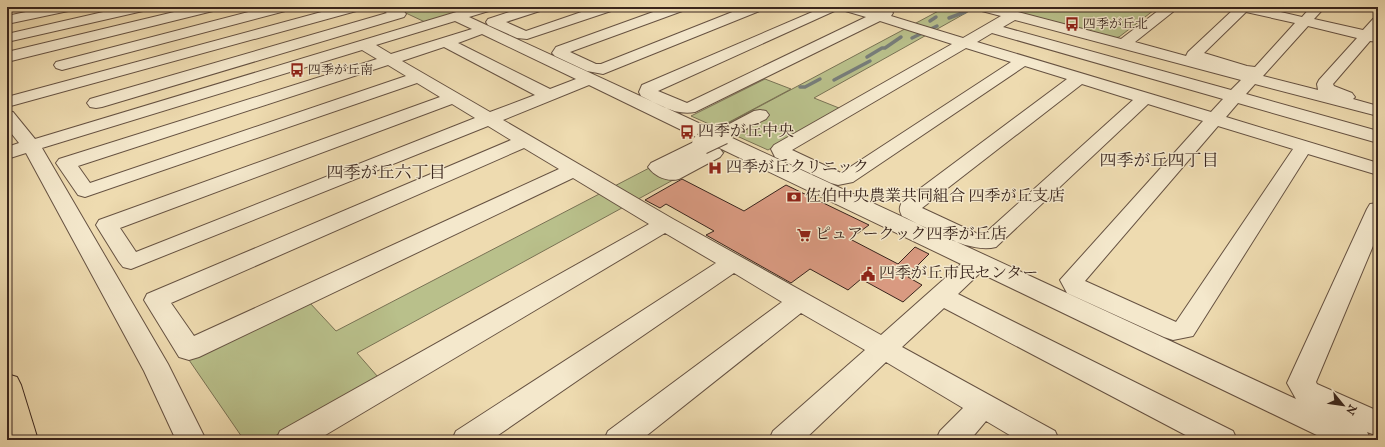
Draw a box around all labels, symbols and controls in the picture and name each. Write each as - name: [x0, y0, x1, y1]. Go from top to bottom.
- bus stop icon: 四季が丘北: [1064, 16, 1080, 32]
- place label: 四季が丘北: [1083, 16, 1148, 33]
- bus stop icon: 四季が丘南: [289, 62, 305, 78]
- place label: 四季が丘南: [308, 62, 373, 79]
- place label: 四季が丘中央: [698, 122, 794, 142]
- bus stop icon: 四季が丘中央: [679, 124, 695, 140]
- district label: 四季が丘四丁目: [1100, 151, 1219, 172]
- place label: 四季が丘クリニック: [726, 158, 869, 178]
- hospital icon: 四季が丘クリニック: [707, 160, 723, 176]
- district label: 四季が丘六丁目: [327, 163, 446, 184]
- place label: 佐伯中央農業共同組合 四季が丘支店: [805, 187, 1065, 207]
- bank icon: 佐伯中央農業共同組合 四季が丘支店: [786, 189, 802, 205]
- place label: ピュアークック四季が丘店: [815, 225, 1007, 245]
- supermarket icon: ピュアークック四季が丘店: [796, 227, 812, 243]
- place label: 四季が丘市民センター: [879, 264, 1038, 284]
- public building icon: 四季が丘市民センター: [860, 266, 876, 282]
- north arrow: [1323, 385, 1363, 425]
- text: N: [1342, 401, 1360, 417]

